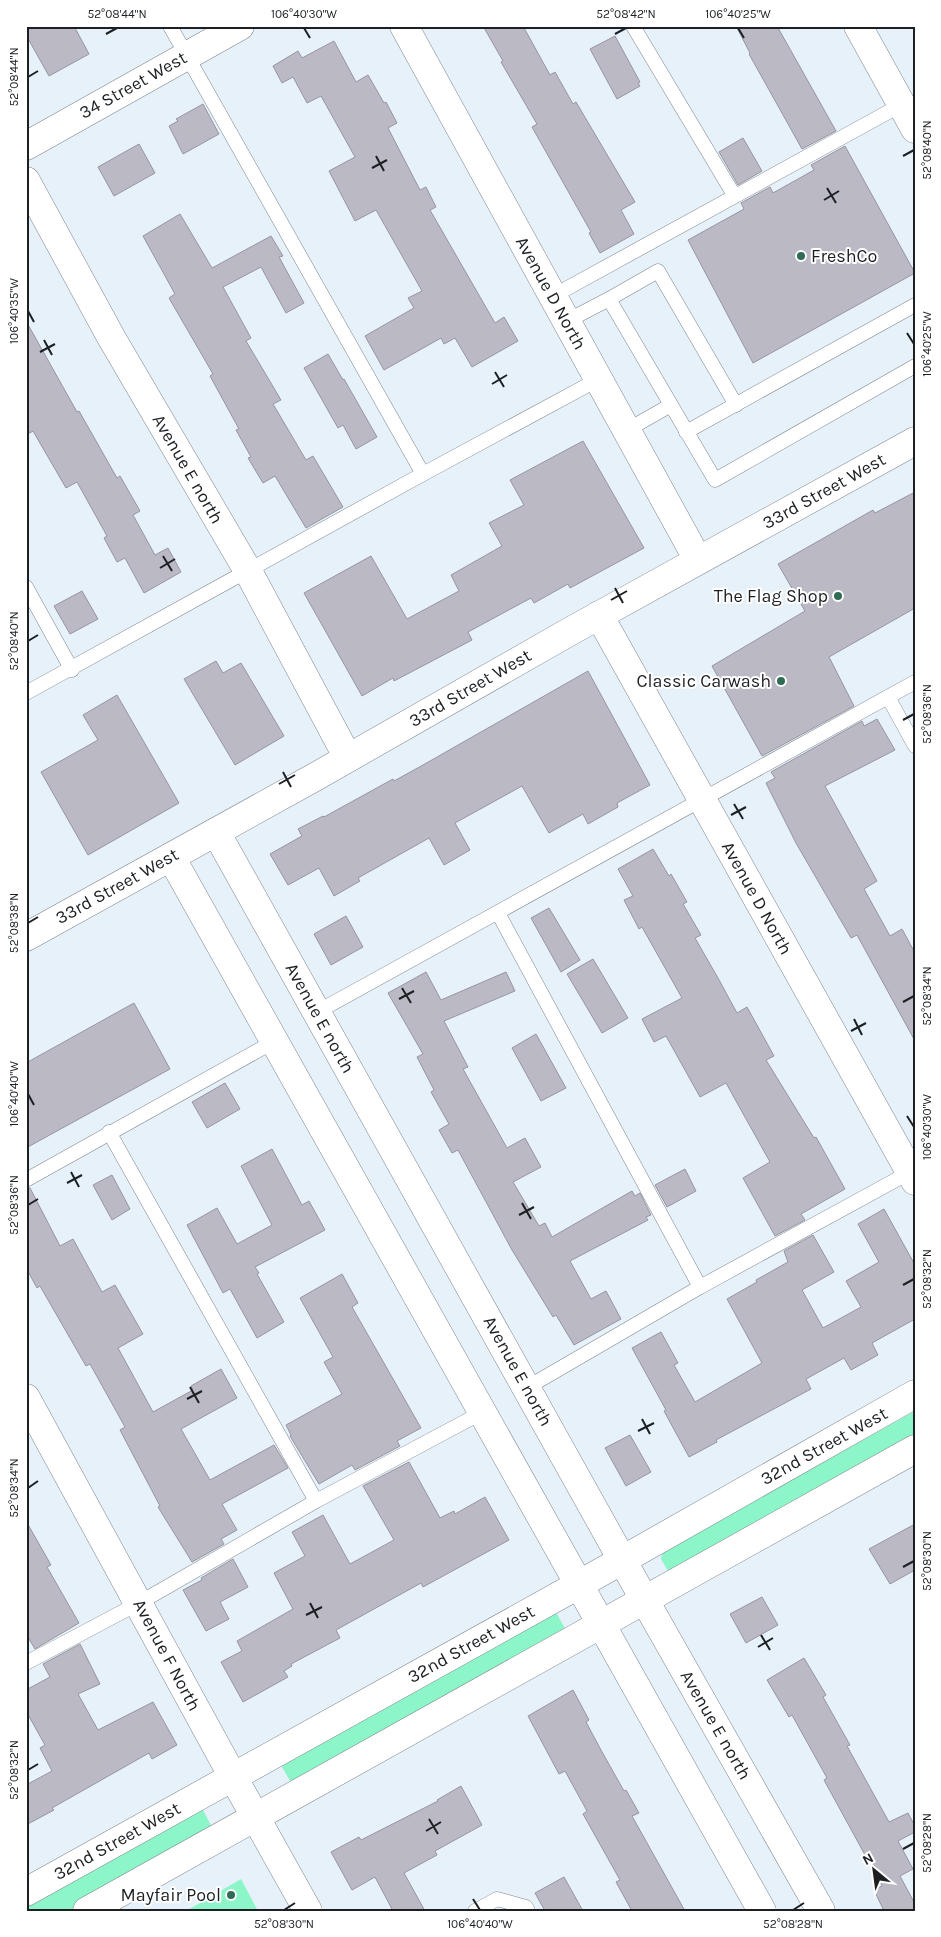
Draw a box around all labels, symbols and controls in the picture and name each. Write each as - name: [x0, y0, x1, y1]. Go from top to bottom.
- text: 52°08'44"N: [87, 7, 147, 21]
- text: 106°40'30"W: [271, 7, 337, 21]
- text: 52°08'42"N: [596, 7, 656, 21]
- text: 106°40'25"W: [705, 7, 771, 21]
- street label: 34 Street West: [75, 46, 191, 124]
- text: 52°08'44"N: [7, 47, 21, 107]
- text: 52°08'40"N: [920, 120, 934, 180]
- street label: Avenue D North: [511, 233, 591, 353]
- place label: FreshCo: [811, 245, 877, 267]
- marker: FreshCo: [795, 250, 807, 262]
- text: 106°40'35"W: [7, 278, 21, 344]
- text: 106°40'25"W: [920, 311, 934, 377]
- street label: Avenue E north: [148, 410, 228, 528]
- street label: 33rd Street West: [759, 448, 890, 534]
- place label: The Flag Shop: [714, 585, 828, 607]
- marker: The Flag Shop: [832, 590, 844, 602]
- text: 52°08'40"N: [7, 611, 21, 671]
- street label: 33rd Street West: [405, 644, 535, 732]
- place label: Classic Carwash: [636, 670, 771, 692]
- marker: Classic Carwash: [775, 675, 787, 687]
- text: 52°08'36"N: [920, 684, 934, 744]
- street label: Avenue D North: [717, 838, 797, 958]
- street label: 33rd Street West: [52, 843, 183, 929]
- text: 52°08'38"N: [7, 893, 21, 953]
- street label: Avenue E north: [281, 959, 359, 1077]
- text: 52°08'34"N: [920, 966, 934, 1026]
- text: 106°40'40"W: [7, 1061, 21, 1127]
- text: 106°40'30"W: [920, 1094, 934, 1160]
- text: 52°08'36"N: [7, 1175, 21, 1235]
- text: 52°08'32"N: [920, 1249, 934, 1309]
- street label: Avenue E north: [479, 1312, 557, 1430]
- street label: 32nd Street West: [757, 1402, 891, 1490]
- text: 52°08'34"N: [7, 1458, 21, 1518]
- text: 52°08'30"N: [920, 1531, 934, 1591]
- street label: Avenue F North: [128, 1595, 206, 1715]
- street label: 32nd Street West: [404, 1600, 538, 1688]
- street label: Avenue E north: [676, 1666, 756, 1784]
- text: 52°08'32"N: [7, 1740, 21, 1800]
- street label: 32nd Street West: [50, 1797, 184, 1885]
- text: 52°08'28"N: [920, 1813, 934, 1873]
- north arrow: [848, 1844, 898, 1894]
- text: N: [859, 1849, 876, 1869]
- place label: Mayfair Pool: [121, 1884, 221, 1906]
- marker: Mayfair Pool: [225, 1889, 237, 1901]
- text: 52°08'30"N: [254, 1917, 314, 1931]
- text: 106°40'40"W: [447, 1917, 513, 1931]
- text: 52°08'28"N: [763, 1917, 823, 1931]

